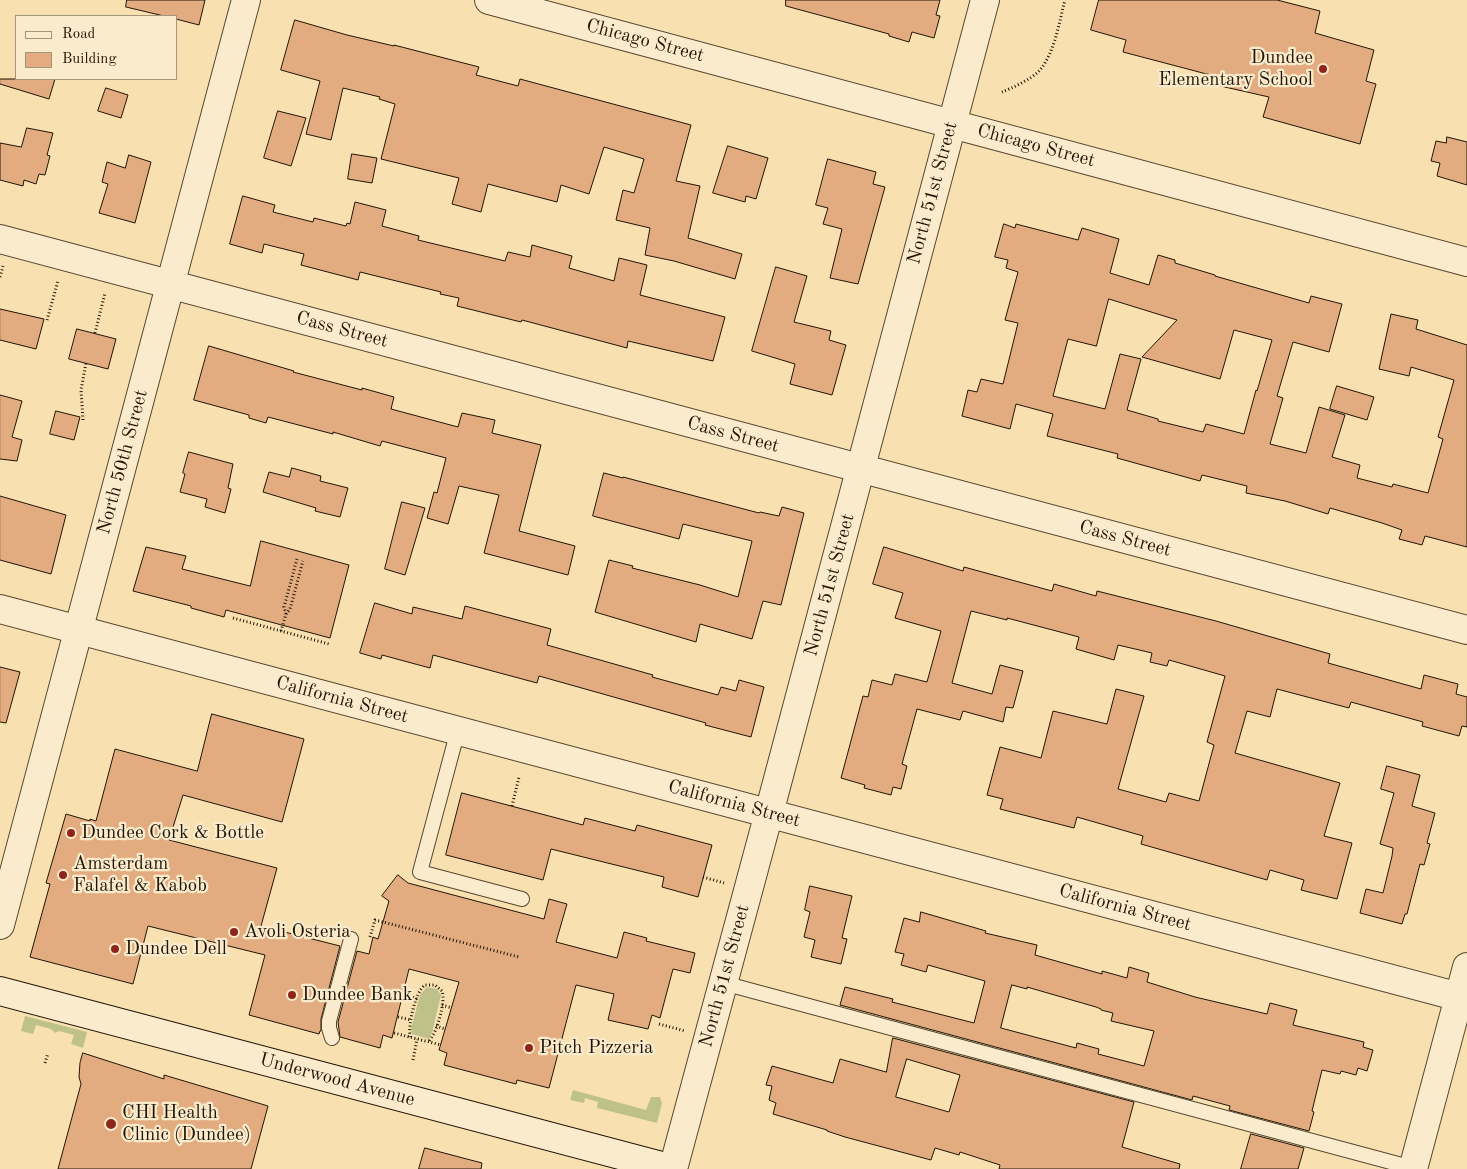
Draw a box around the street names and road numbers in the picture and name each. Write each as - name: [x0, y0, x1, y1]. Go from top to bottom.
- street label: Chicago Street: [584, 14, 706, 68]
- street label: North 51st Street: [903, 119, 963, 267]
- street label: Chicago Street: [975, 119, 1097, 173]
- street label: Cass Street: [294, 307, 390, 353]
- street label: North 50th Street: [93, 387, 153, 537]
- street label: Cass Street: [685, 412, 781, 458]
- street label: North 51st Street: [800, 511, 860, 659]
- street label: Cass Street: [1077, 516, 1173, 562]
- street label: California Street: [273, 671, 411, 729]
- street label: California Street: [665, 775, 803, 833]
- street label: California Street: [1056, 879, 1194, 937]
- street label: North 51st Street: [695, 902, 755, 1050]
- street label: Underwood Avenue: [257, 1048, 417, 1112]

